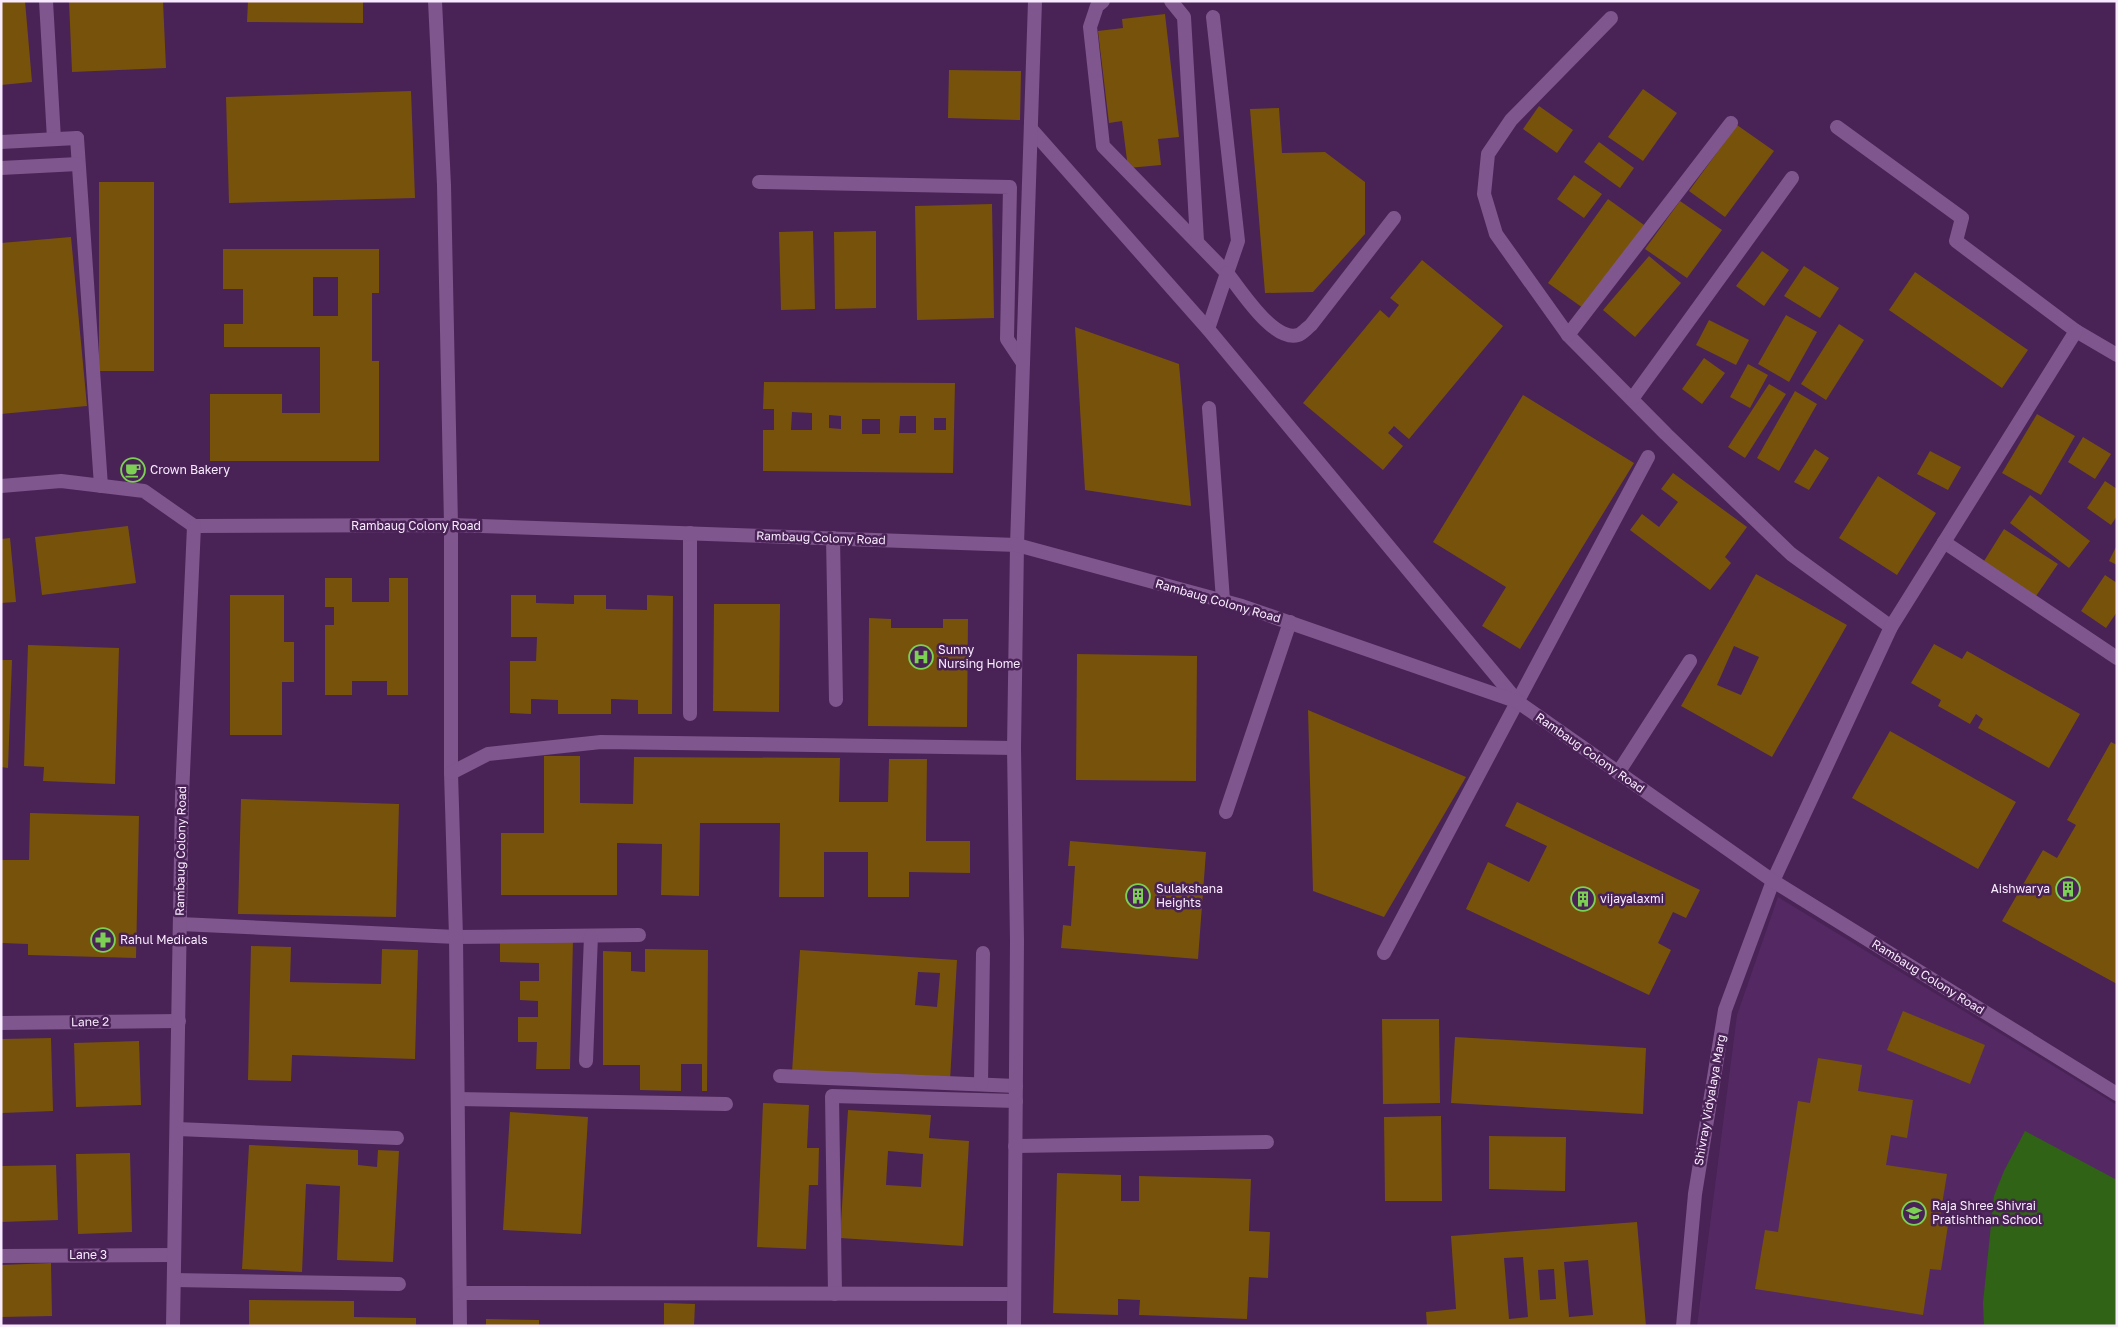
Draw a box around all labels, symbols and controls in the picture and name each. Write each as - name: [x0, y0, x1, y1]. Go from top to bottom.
- cafe icon: Crown Bakery: [120, 457, 146, 483]
- place label: Crown Bakery: [150, 462, 230, 477]
- street label: Rambaug Colony Road: [351, 518, 481, 533]
- street label: Rambaug Colony Road: [756, 528, 886, 547]
- street label: Rambaug Colony Road: [1154, 575, 1283, 626]
- place label: Sunny Nursing Home: [938, 642, 1020, 671]
- hospital icon: Sunny Nursing Home: [908, 644, 934, 670]
- street label: Rambaug Colony Road: [1533, 709, 1648, 796]
- street label: Rambaug Colony Road: [172, 786, 189, 916]
- building icon: Aishwarya: [2055, 876, 2081, 902]
- place label: Sulakshana Heights: [1156, 881, 1223, 910]
- place label: Aishwarya: [1991, 881, 2050, 896]
- building icon: Sulakshana Heights: [1125, 883, 1151, 909]
- building icon: vijayalaxmi: [1570, 886, 1596, 912]
- place label: vijayalaxmi: [1600, 891, 1664, 906]
- pharmacy icon: Rahul Medicals: [90, 927, 116, 953]
- place label: Rahul Medicals: [120, 932, 208, 947]
- street label: Rambaug Colony Road: [1869, 936, 1987, 1017]
- street label: Lane 2: [71, 1014, 109, 1029]
- street label: Shivray Vidyalaya Marg: [1691, 1033, 1728, 1167]
- place label: Raja Shree Shivrai Pratishthan School: [1932, 1198, 2042, 1227]
- school or university icon: Raja Shree Shivrai Pratishthan School: [1901, 1200, 1927, 1226]
- street label: Lane 3: [69, 1247, 107, 1262]

